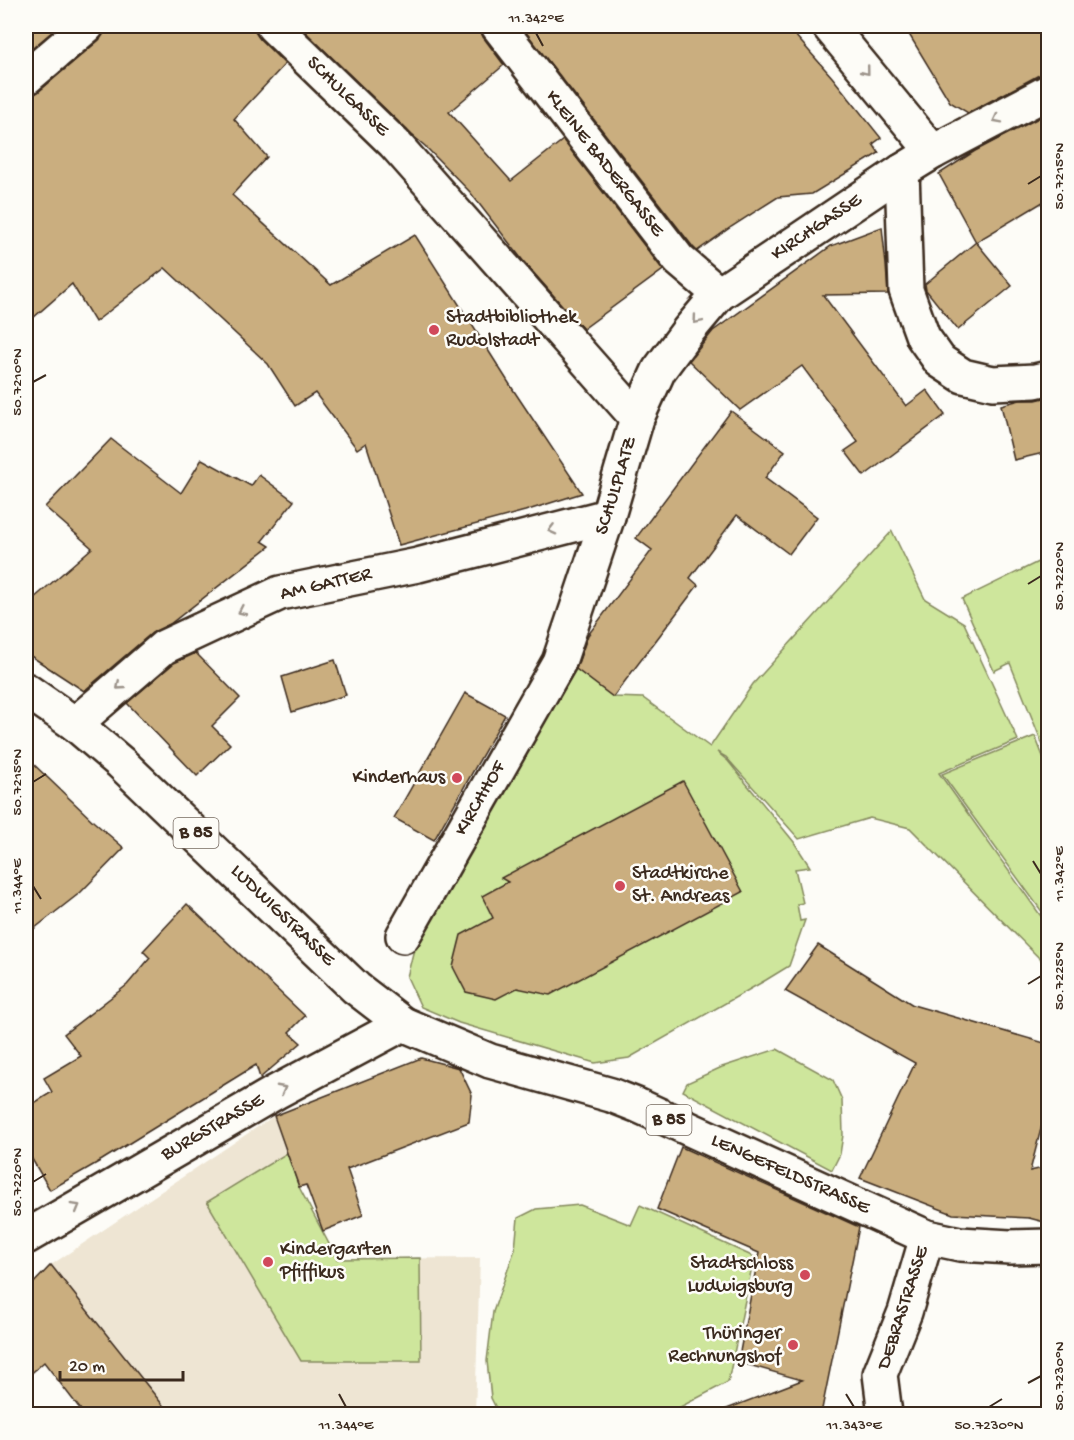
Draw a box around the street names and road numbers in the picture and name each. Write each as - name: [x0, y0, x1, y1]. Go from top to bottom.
- street label: SCHULGASSE: [301, 52, 394, 143]
- street label: KLEINE BADERGASSE: [540, 86, 669, 243]
- street label: KIRCHGASSE: [767, 189, 868, 267]
- street label: SCHULPLATZ: [591, 433, 643, 538]
- street label: AM GATTER: [278, 563, 375, 607]
- street label: KIRCHHOF: [450, 756, 512, 840]
- road number: B 85: [174, 818, 218, 848]
- street label: LUDWIGSTRASSE: [225, 860, 340, 973]
- street label: BURGSTRASSE: [157, 1088, 270, 1167]
- road number: B 85: [646, 1105, 692, 1135]
- street label: LENGEFELDSTRASSE: [707, 1130, 874, 1221]
- street label: DEBRASTRASSE: [873, 1242, 935, 1374]

